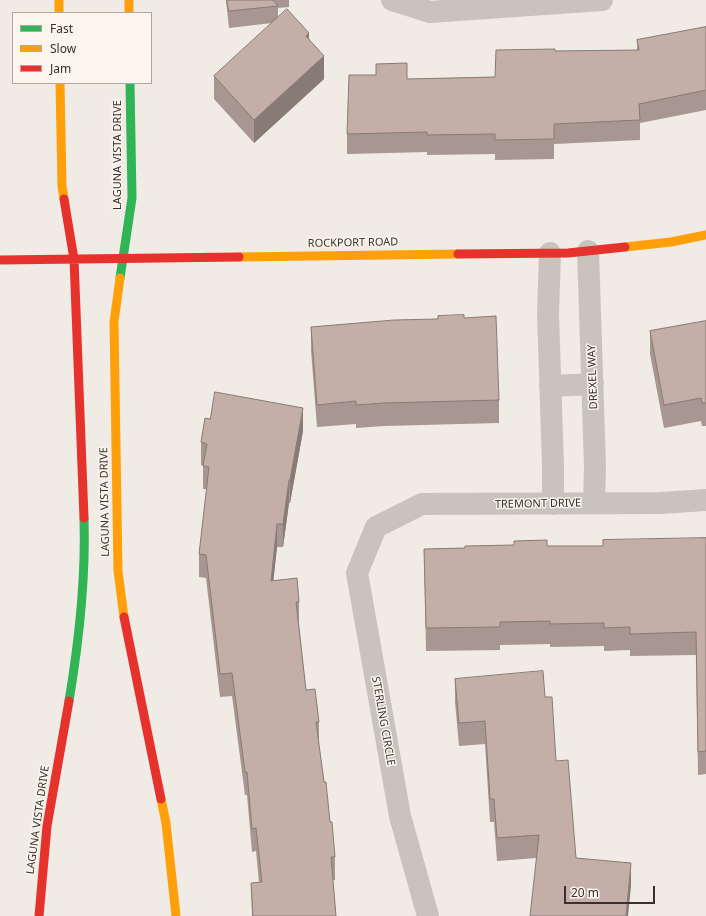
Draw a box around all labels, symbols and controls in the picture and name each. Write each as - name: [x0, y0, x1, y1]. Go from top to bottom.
- legend: [12, 12, 152, 84]
- text: Fast: [50, 20, 73, 37]
- text: Slow: [50, 40, 76, 57]
- text: Jam: [50, 60, 71, 77]
- street label: LAGUNA VISTA DRIVE: [111, 100, 125, 210]
- street label: ROCKPORT ROAD: [308, 236, 398, 250]
- street label: DREXEL WAY: [585, 345, 601, 409]
- street label: LAGUNA VISTA DRIVE: [97, 447, 113, 557]
- street label: TREMONT DRIVE: [495, 497, 581, 511]
- street label: STERLING CIRCLE: [369, 675, 397, 767]
- street label: LAGUNA VISTA DRIVE: [24, 765, 52, 875]
- scale bar: [566, 878, 657, 904]
- text: 20 m: [571, 884, 599, 901]

